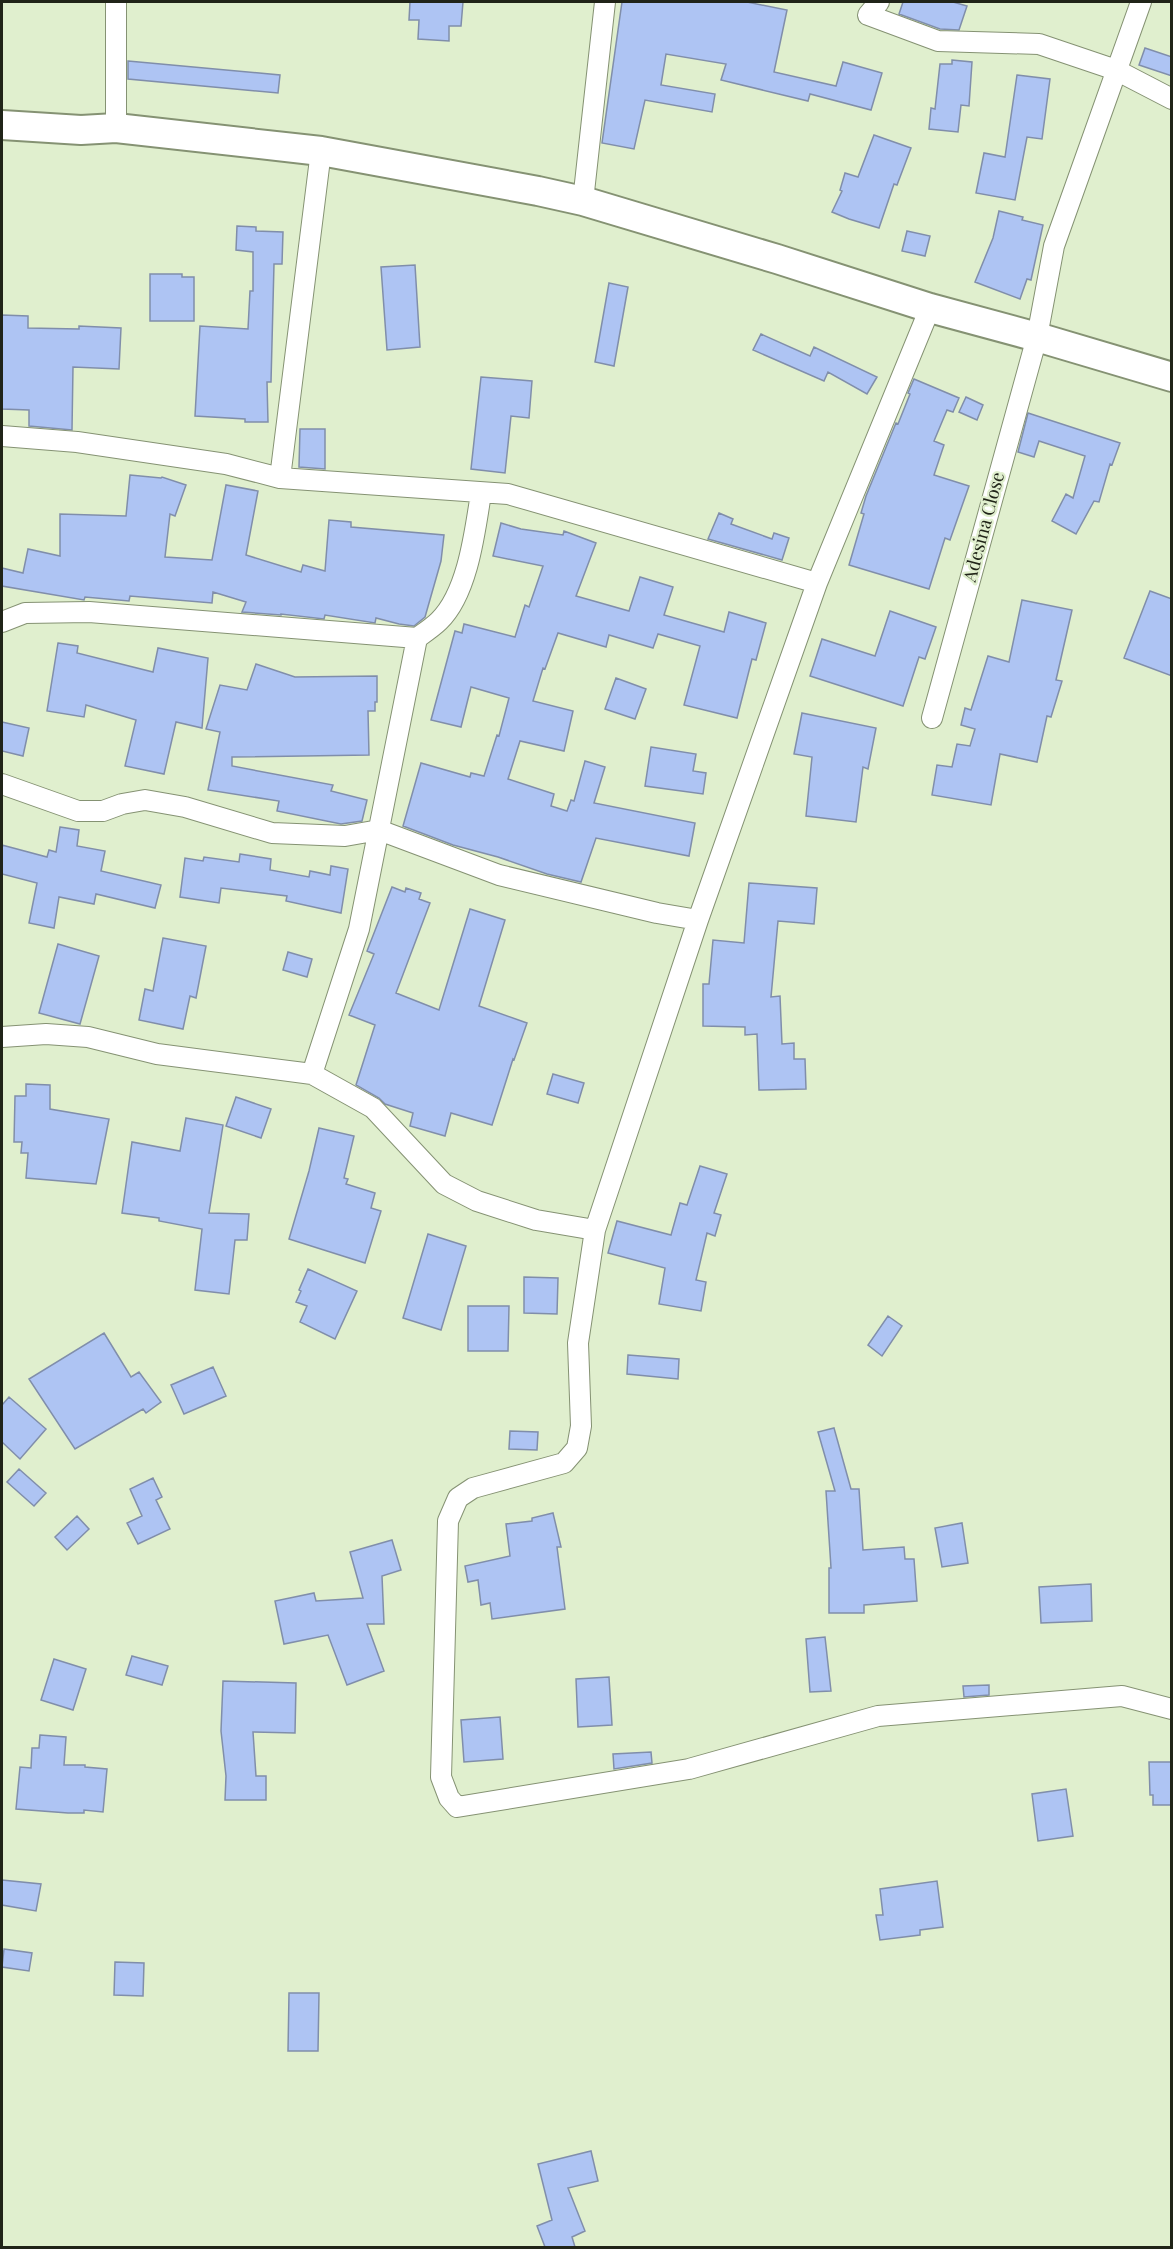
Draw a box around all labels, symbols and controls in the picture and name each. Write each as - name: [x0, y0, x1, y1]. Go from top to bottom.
- street label: Adesina Close: [957, 469, 1009, 585]

